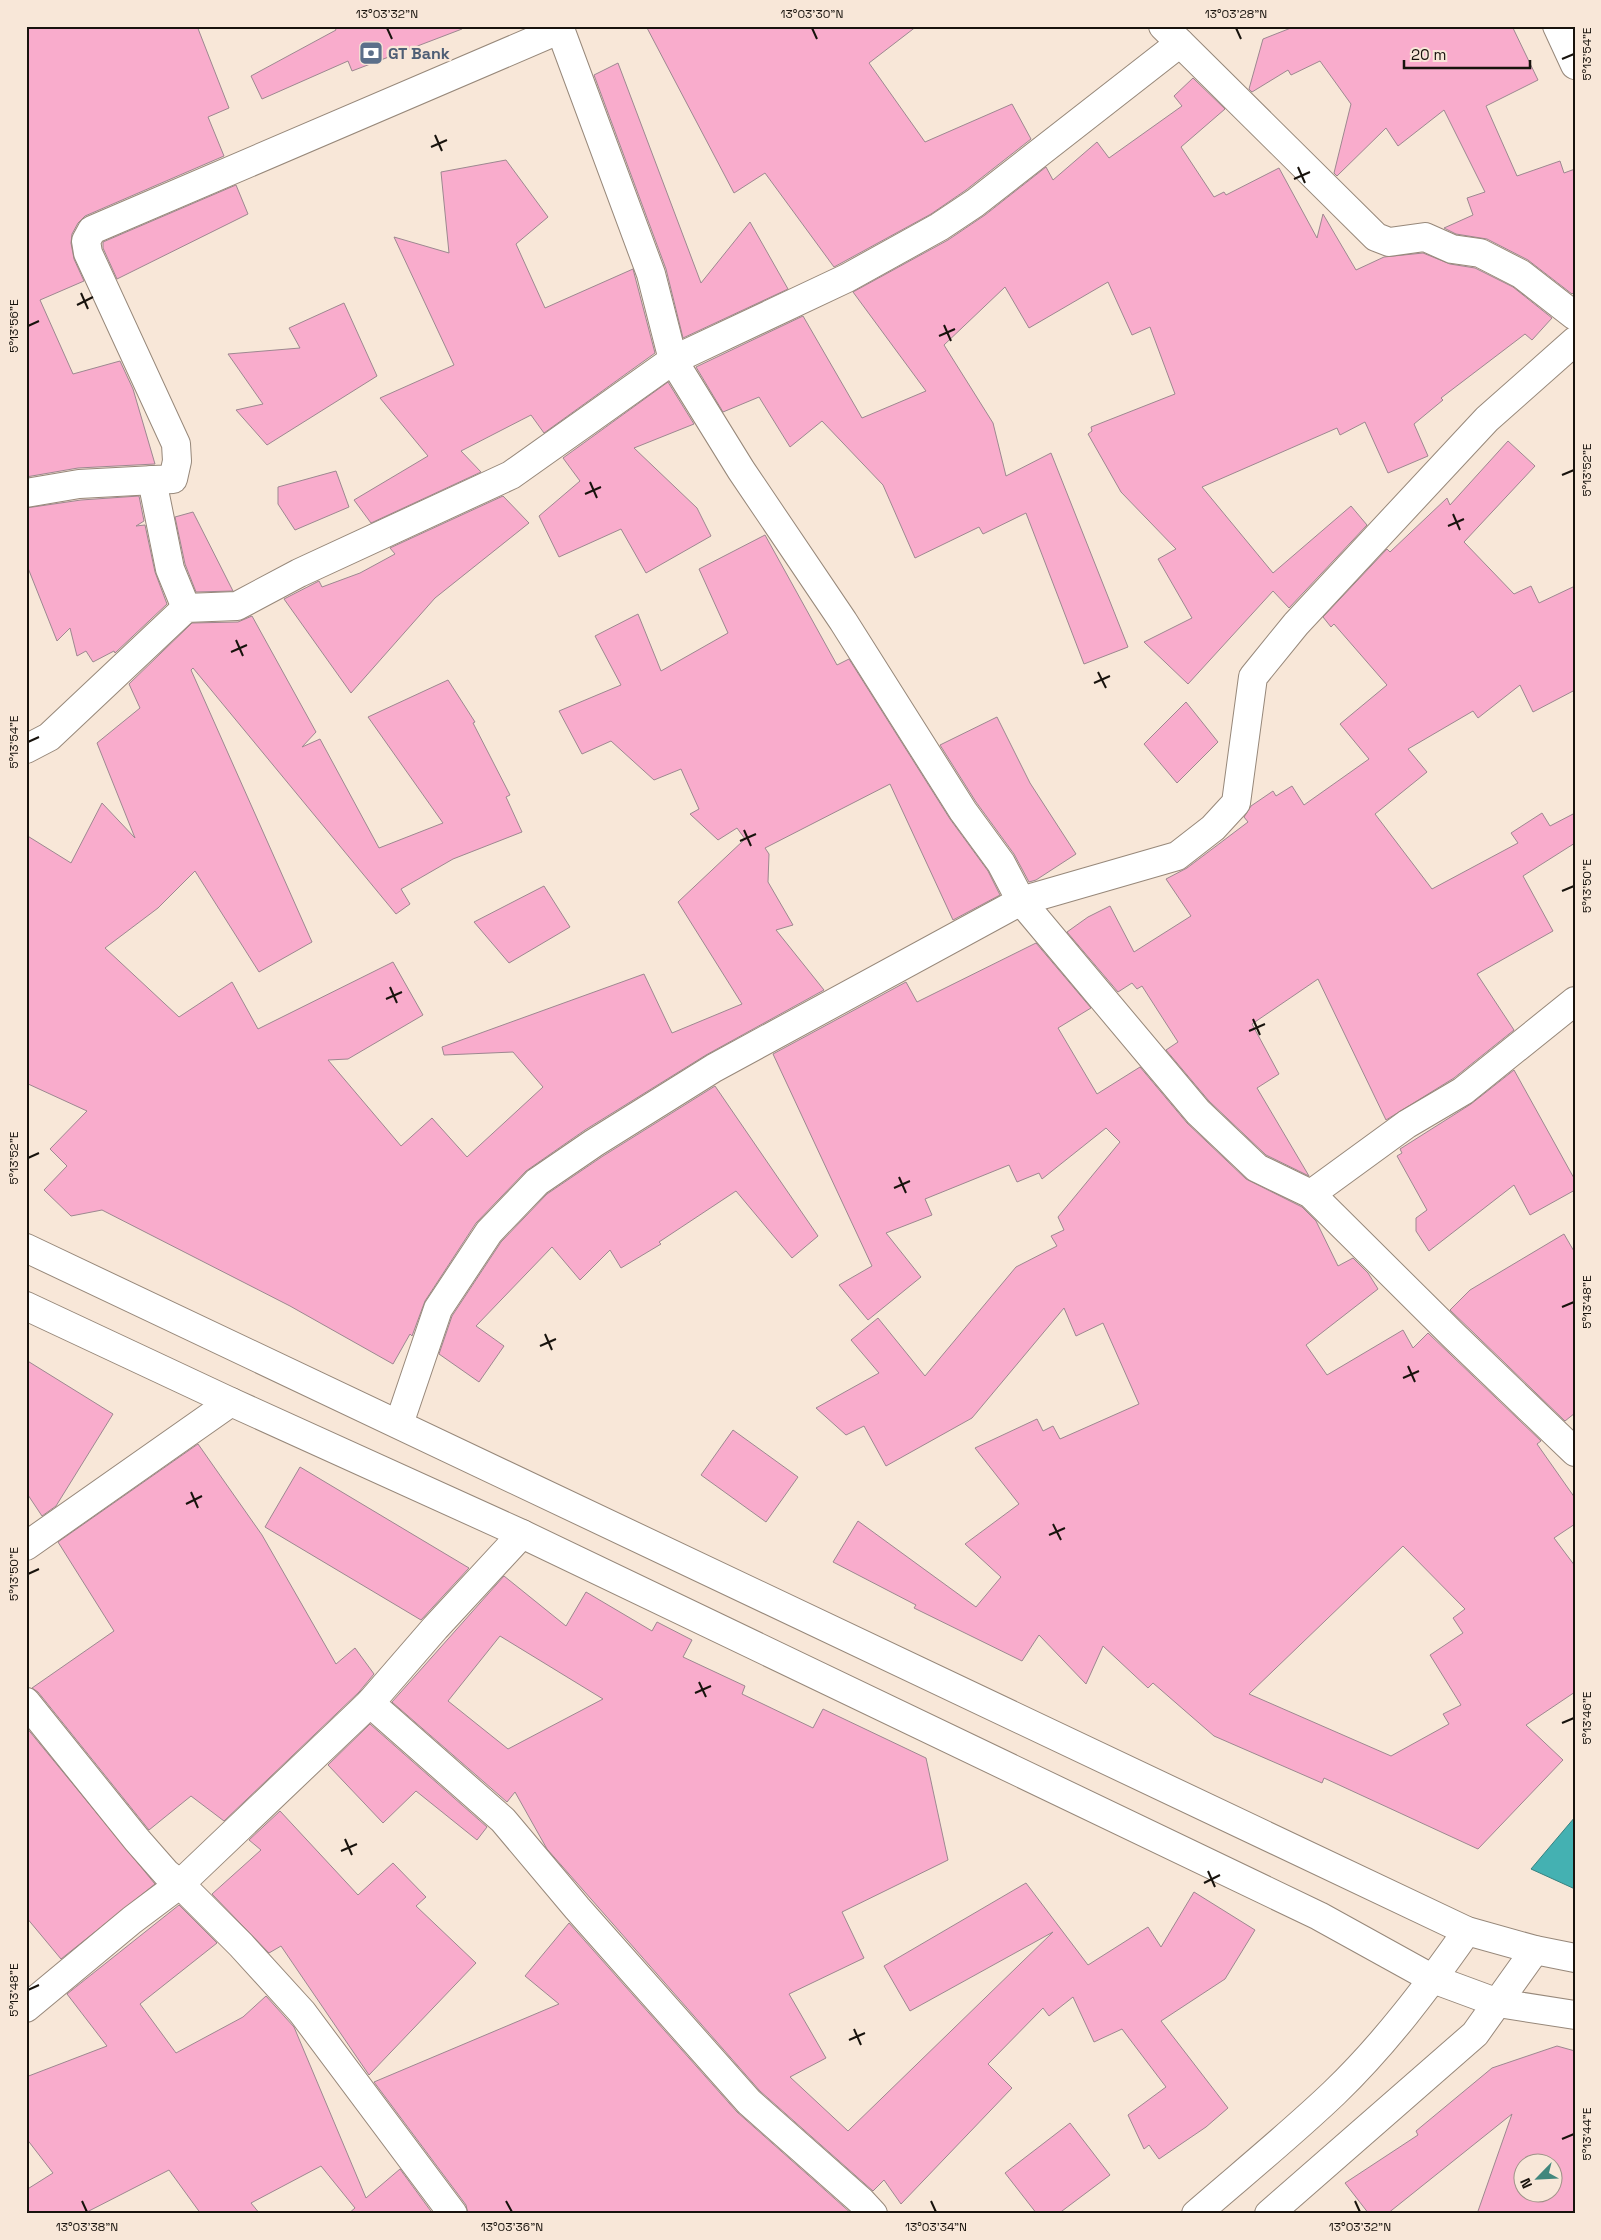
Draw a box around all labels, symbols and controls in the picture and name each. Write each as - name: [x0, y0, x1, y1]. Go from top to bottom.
- text: 13°03'32"N: [356, 6, 418, 22]
- text: 13°03'30"N: [781, 6, 843, 22]
- text: 13°03'28"N: [1205, 6, 1267, 22]
- text: 5°13'54"E: [1579, 27, 1595, 81]
- scale bar: [1404, 38, 1530, 70]
- bank icon: GT Bank: [358, 40, 384, 66]
- place label: GT Bank: [388, 43, 450, 64]
- text: 20 m: [1411, 45, 1446, 64]
- text: 5°13'56"E: [6, 299, 22, 353]
- text: 5°13'52"E: [1579, 443, 1595, 497]
- text: 5°13'54"E: [6, 715, 22, 769]
- text: 5°13'50"E: [1579, 859, 1595, 913]
- text: 5°13'52"E: [6, 1131, 22, 1185]
- text: 5°13'48"E: [1579, 1275, 1595, 1329]
- text: 5°13'50"E: [6, 1547, 22, 1601]
- text: 5°13'46"E: [1579, 1691, 1595, 1745]
- text: 5°13'48"E: [6, 1963, 22, 2017]
- text: 5°13'44"E: [1579, 2107, 1595, 2160]
- north arrow: [1514, 2152, 1564, 2202]
- text: N: [1516, 2175, 1536, 2191]
- text: 13°03'38"N: [56, 2219, 118, 2235]
- text: 13°03'36"N: [481, 2219, 543, 2235]
- text: 13°03'34"N: [905, 2219, 967, 2235]
- text: 13°03'32"N: [1329, 2219, 1391, 2235]

